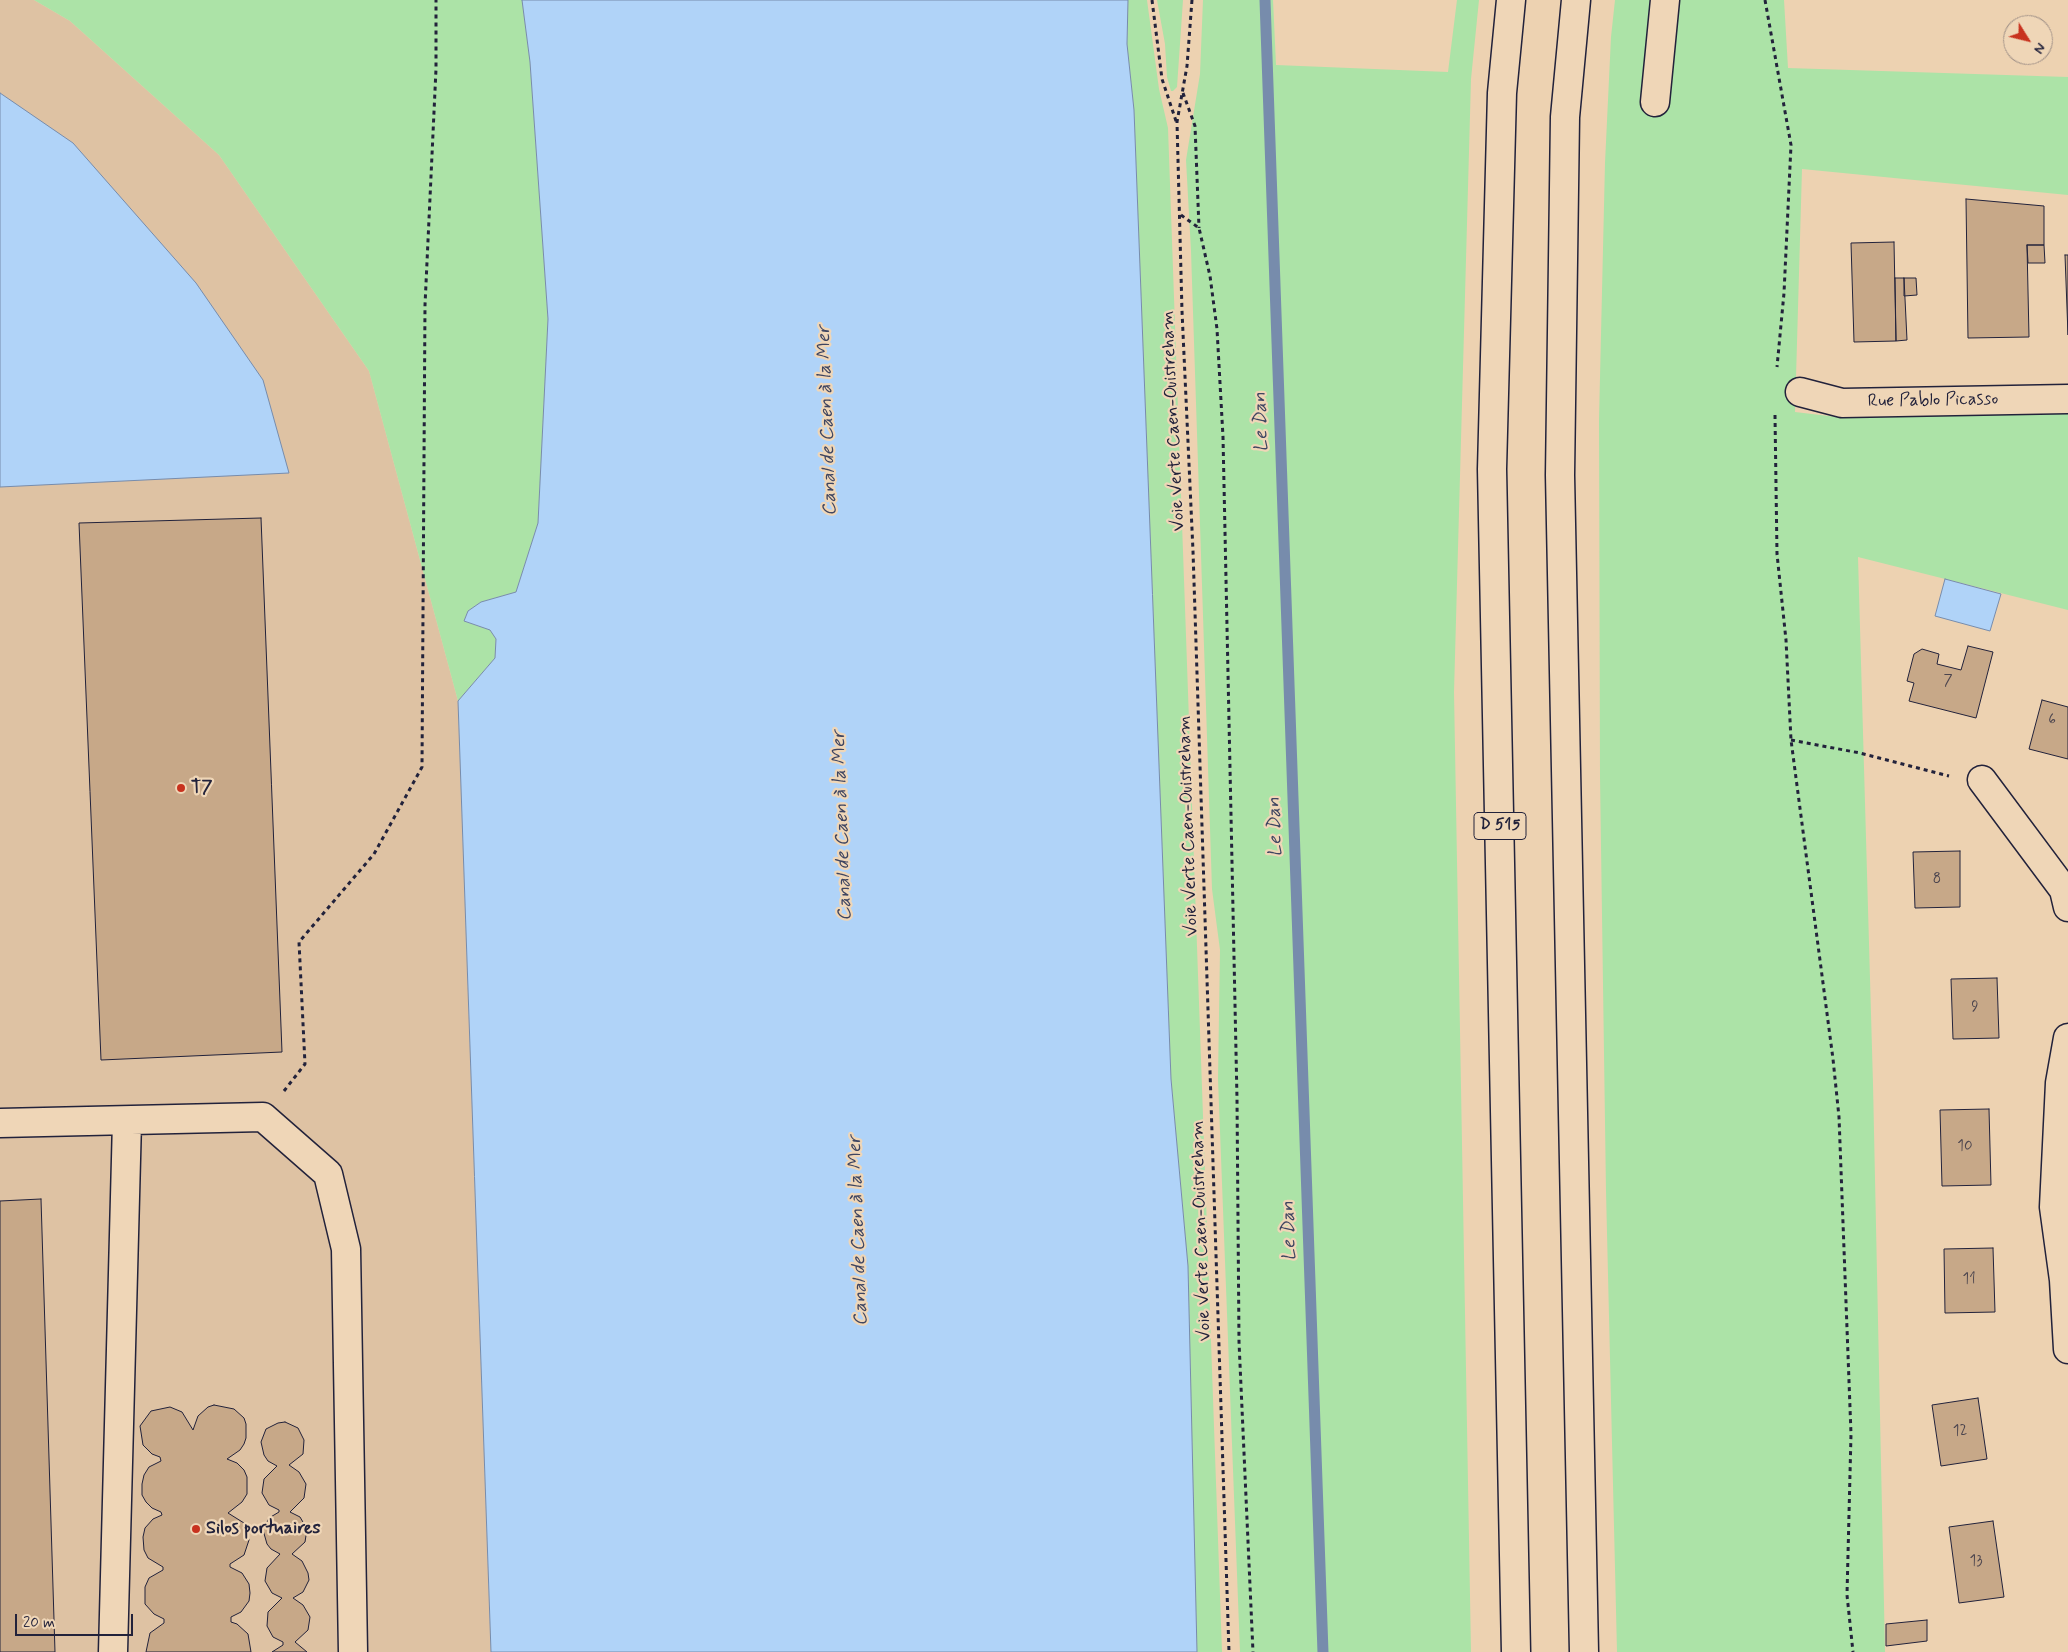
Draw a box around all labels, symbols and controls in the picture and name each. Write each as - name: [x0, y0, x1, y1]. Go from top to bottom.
- north arrow: [2003, 15, 2053, 65]
- text: N: [2029, 39, 2049, 57]
- street label: Voie Verte Caen-Ouistreham: [1157, 310, 1191, 532]
- water label: Canal de Caen à la Mer: [813, 326, 843, 516]
- street label: Rue Pablo Picasso: [1867, 389, 1999, 413]
- water label: Le Dan: [1250, 392, 1274, 452]
- house number: 7: [1943, 673, 1953, 691]
- house number: 6: [2048, 712, 2056, 730]
- street label: Voie Verte Caen-Ouistreham: [1174, 715, 1204, 937]
- water label: Canal de Caen à la Mer: [828, 731, 858, 921]
- place label: T7: [191, 777, 212, 799]
- marker: T7: [175, 782, 187, 794]
- water label: Le Dan: [1264, 797, 1288, 857]
- road number: D 515: [1474, 812, 1526, 839]
- house number: 8: [1933, 871, 1941, 889]
- house number: 9: [1971, 999, 1979, 1017]
- street label: Voie Verte Caen-Ouistreham: [1187, 1120, 1217, 1342]
- water label: Canal de Caen à la Mer: [844, 1136, 874, 1326]
- house number: 10: [1957, 1138, 1973, 1156]
- water label: Le Dan: [1278, 1201, 1302, 1261]
- house number: 11: [1962, 1271, 1976, 1289]
- house number: 12: [1953, 1423, 1967, 1441]
- place label: Silos portuaires: [206, 1518, 321, 1540]
- marker: Silos portuaires: [190, 1523, 202, 1535]
- house number: 13: [1969, 1553, 1983, 1571]
- scale bar: [18, 1604, 135, 1636]
- text: 20 m: [23, 1613, 55, 1633]

